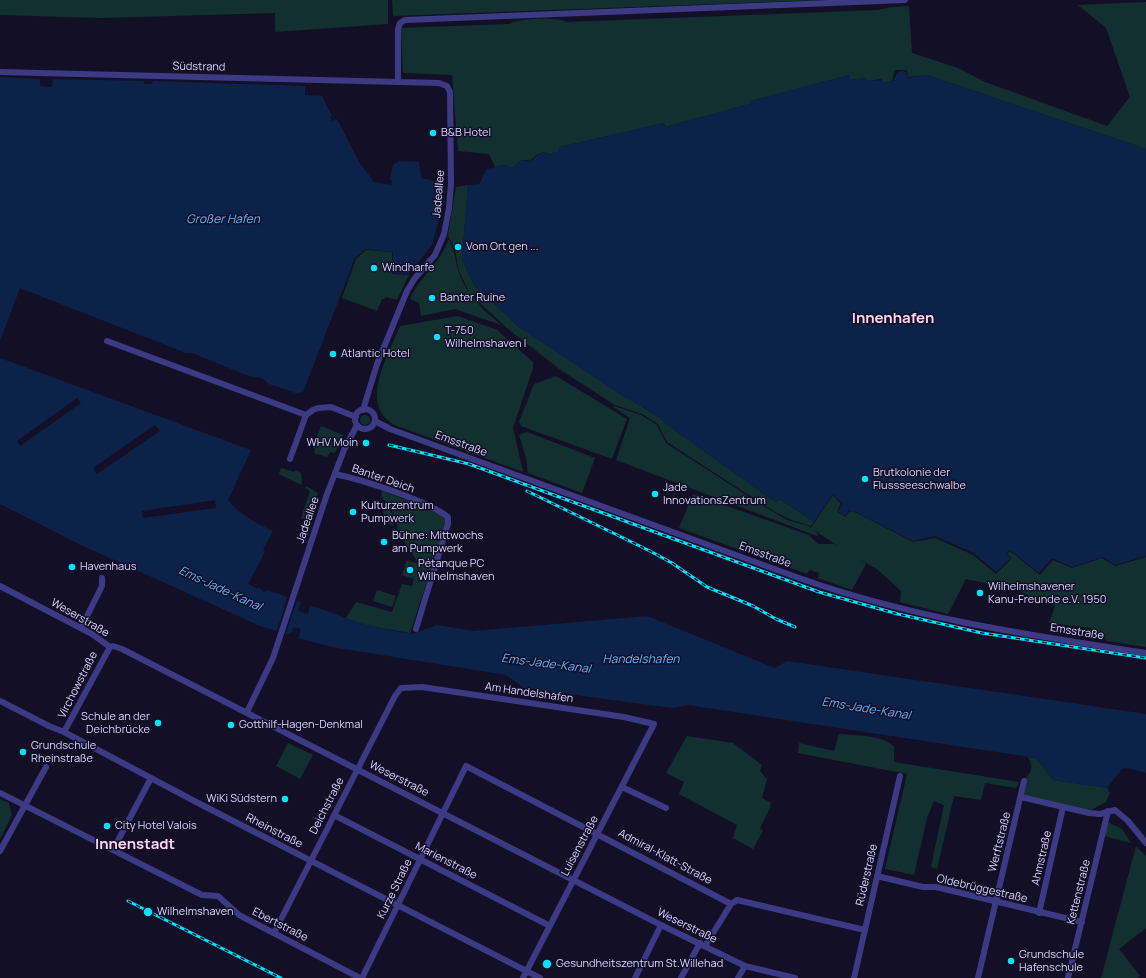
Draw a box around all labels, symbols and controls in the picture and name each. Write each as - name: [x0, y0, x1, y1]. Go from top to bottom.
- street label: Südstrand: [172, 60, 226, 74]
- place label: B&B Hotel: [441, 126, 491, 140]
- marker: B&B Hotel: [428, 128, 438, 138]
- street label: Jadeallee: [430, 169, 448, 219]
- water label: Großer Hafen: [186, 213, 260, 227]
- place label: Vom Ort gen ...: [466, 240, 538, 254]
- marker: Vom Ort gen ...: [453, 242, 463, 252]
- place label: Windharfe: [382, 261, 434, 275]
- marker: Windharfe: [369, 263, 379, 273]
- place label: Banter Ruine: [440, 291, 505, 305]
- marker: Banter Ruine: [427, 293, 437, 303]
- district label: Innenhafen: [852, 310, 934, 328]
- place label: T-750 Wilhelmshaven I: [445, 324, 526, 350]
- marker: T-750 Wilhelmshaven I: [432, 332, 442, 342]
- place label: Atlantic Hotel: [341, 347, 410, 361]
- marker: Atlantic Hotel: [328, 349, 338, 359]
- street label: Emsstraße: [433, 428, 489, 460]
- place label: WHV Moin: [306, 436, 358, 450]
- marker: WHV Moin: [361, 438, 371, 448]
- street label: Banter Deich: [350, 462, 416, 496]
- place label: Brutkolonie der Flussseeschwalbe: [873, 466, 966, 492]
- marker: Brutkolonie der Flussseeschwalbe: [860, 474, 870, 484]
- place label: Jade InnovationsZentrum: [663, 481, 766, 507]
- marker: Jade InnovationsZentrum: [650, 489, 660, 499]
- street label: Jadeallee: [294, 495, 322, 545]
- place label: Kulturzentrum Pumpwerk: [361, 499, 434, 525]
- marker: Kulturzentrum Pumpwerk: [348, 507, 358, 517]
- place label: Bühne: Mittwochs am Pumpwerk: [392, 529, 483, 555]
- marker: Bühne: Mittwochs am Pumpwerk: [379, 537, 389, 547]
- street label: Emsstraße: [737, 539, 793, 571]
- place label: Pétanque PC Wilhelmshaven: [418, 557, 494, 583]
- place label: Havenhaus: [80, 560, 137, 574]
- marker: Havenhaus: [67, 562, 77, 572]
- water label: Ems-Jade-Kanal: [176, 564, 264, 614]
- marker: Pétanque PC Wilhelmshaven: [405, 565, 415, 575]
- place label: Wilhelmshavener Kanu-Freunde e.V. 1950: [988, 580, 1106, 606]
- marker: Wilhelmshavener Kanu-Freunde e.V. 1950: [975, 588, 985, 598]
- street label: Weserstraße: [49, 596, 111, 640]
- street label: Emsstraße: [1049, 621, 1105, 643]
- street label: Virchowstraße: [56, 649, 100, 721]
- water label: Ems-Jade-Kanal: [501, 651, 591, 677]
- water label: Handelshafen: [603, 653, 679, 667]
- street label: Am Handelshafen: [484, 680, 574, 706]
- water label: Ems-Jade-Kanal: [821, 695, 911, 723]
- place label: Schule an der Deichbrücke: [81, 710, 150, 736]
- marker: Schule an der Deichbrücke: [153, 718, 163, 728]
- place label: Gotthilf-Hagen-Denkmal: [239, 718, 363, 732]
- marker: Gotthilf-Hagen-Denkmal: [226, 720, 236, 730]
- place label: Grundschule Rheinstraße: [31, 739, 96, 765]
- marker: Grundschule Rheinstraße: [18, 747, 28, 757]
- street label: Weserstraße: [367, 758, 431, 800]
- street label: Deichstraße: [307, 775, 347, 837]
- place label: WiKi Südstern: [206, 792, 277, 806]
- marker: WiKi Südstern: [280, 794, 290, 804]
- street label: Rheinstraße: [243, 811, 305, 851]
- street label: Werftstraße: [986, 811, 1014, 873]
- street label: Luisenstraße: [559, 814, 601, 878]
- place label: City Hotel Valois: [115, 819, 197, 833]
- marker: City Hotel Valois: [102, 821, 112, 831]
- street label: Admiral-Klatt-Straße: [616, 827, 714, 887]
- street label: Ahmstraße: [1029, 829, 1055, 887]
- district label: Innenstadt: [95, 836, 175, 854]
- street label: Marienstraße: [413, 840, 479, 882]
- street label: Rüderstraße: [853, 843, 881, 907]
- street label: Kurze Straße: [375, 857, 415, 921]
- street label: Kettenstraße: [1065, 858, 1093, 926]
- street label: Oldebrüggestraße: [935, 872, 1029, 906]
- place label: Wilhelmshaven: [157, 905, 233, 919]
- street label: Ebertstraße: [250, 905, 310, 945]
- marker: Wilhelmshaven: [142, 906, 154, 918]
- street label: Weserstraße: [655, 906, 719, 946]
- place label: Grundschule Hafenschule: [1019, 948, 1084, 974]
- marker: Grundschule Hafenschule: [1006, 956, 1016, 966]
- place label: Gesundheitszentrum St.Willehad: [556, 957, 723, 971]
- marker: Gesundheitszentrum St.Willehad: [541, 958, 553, 970]

